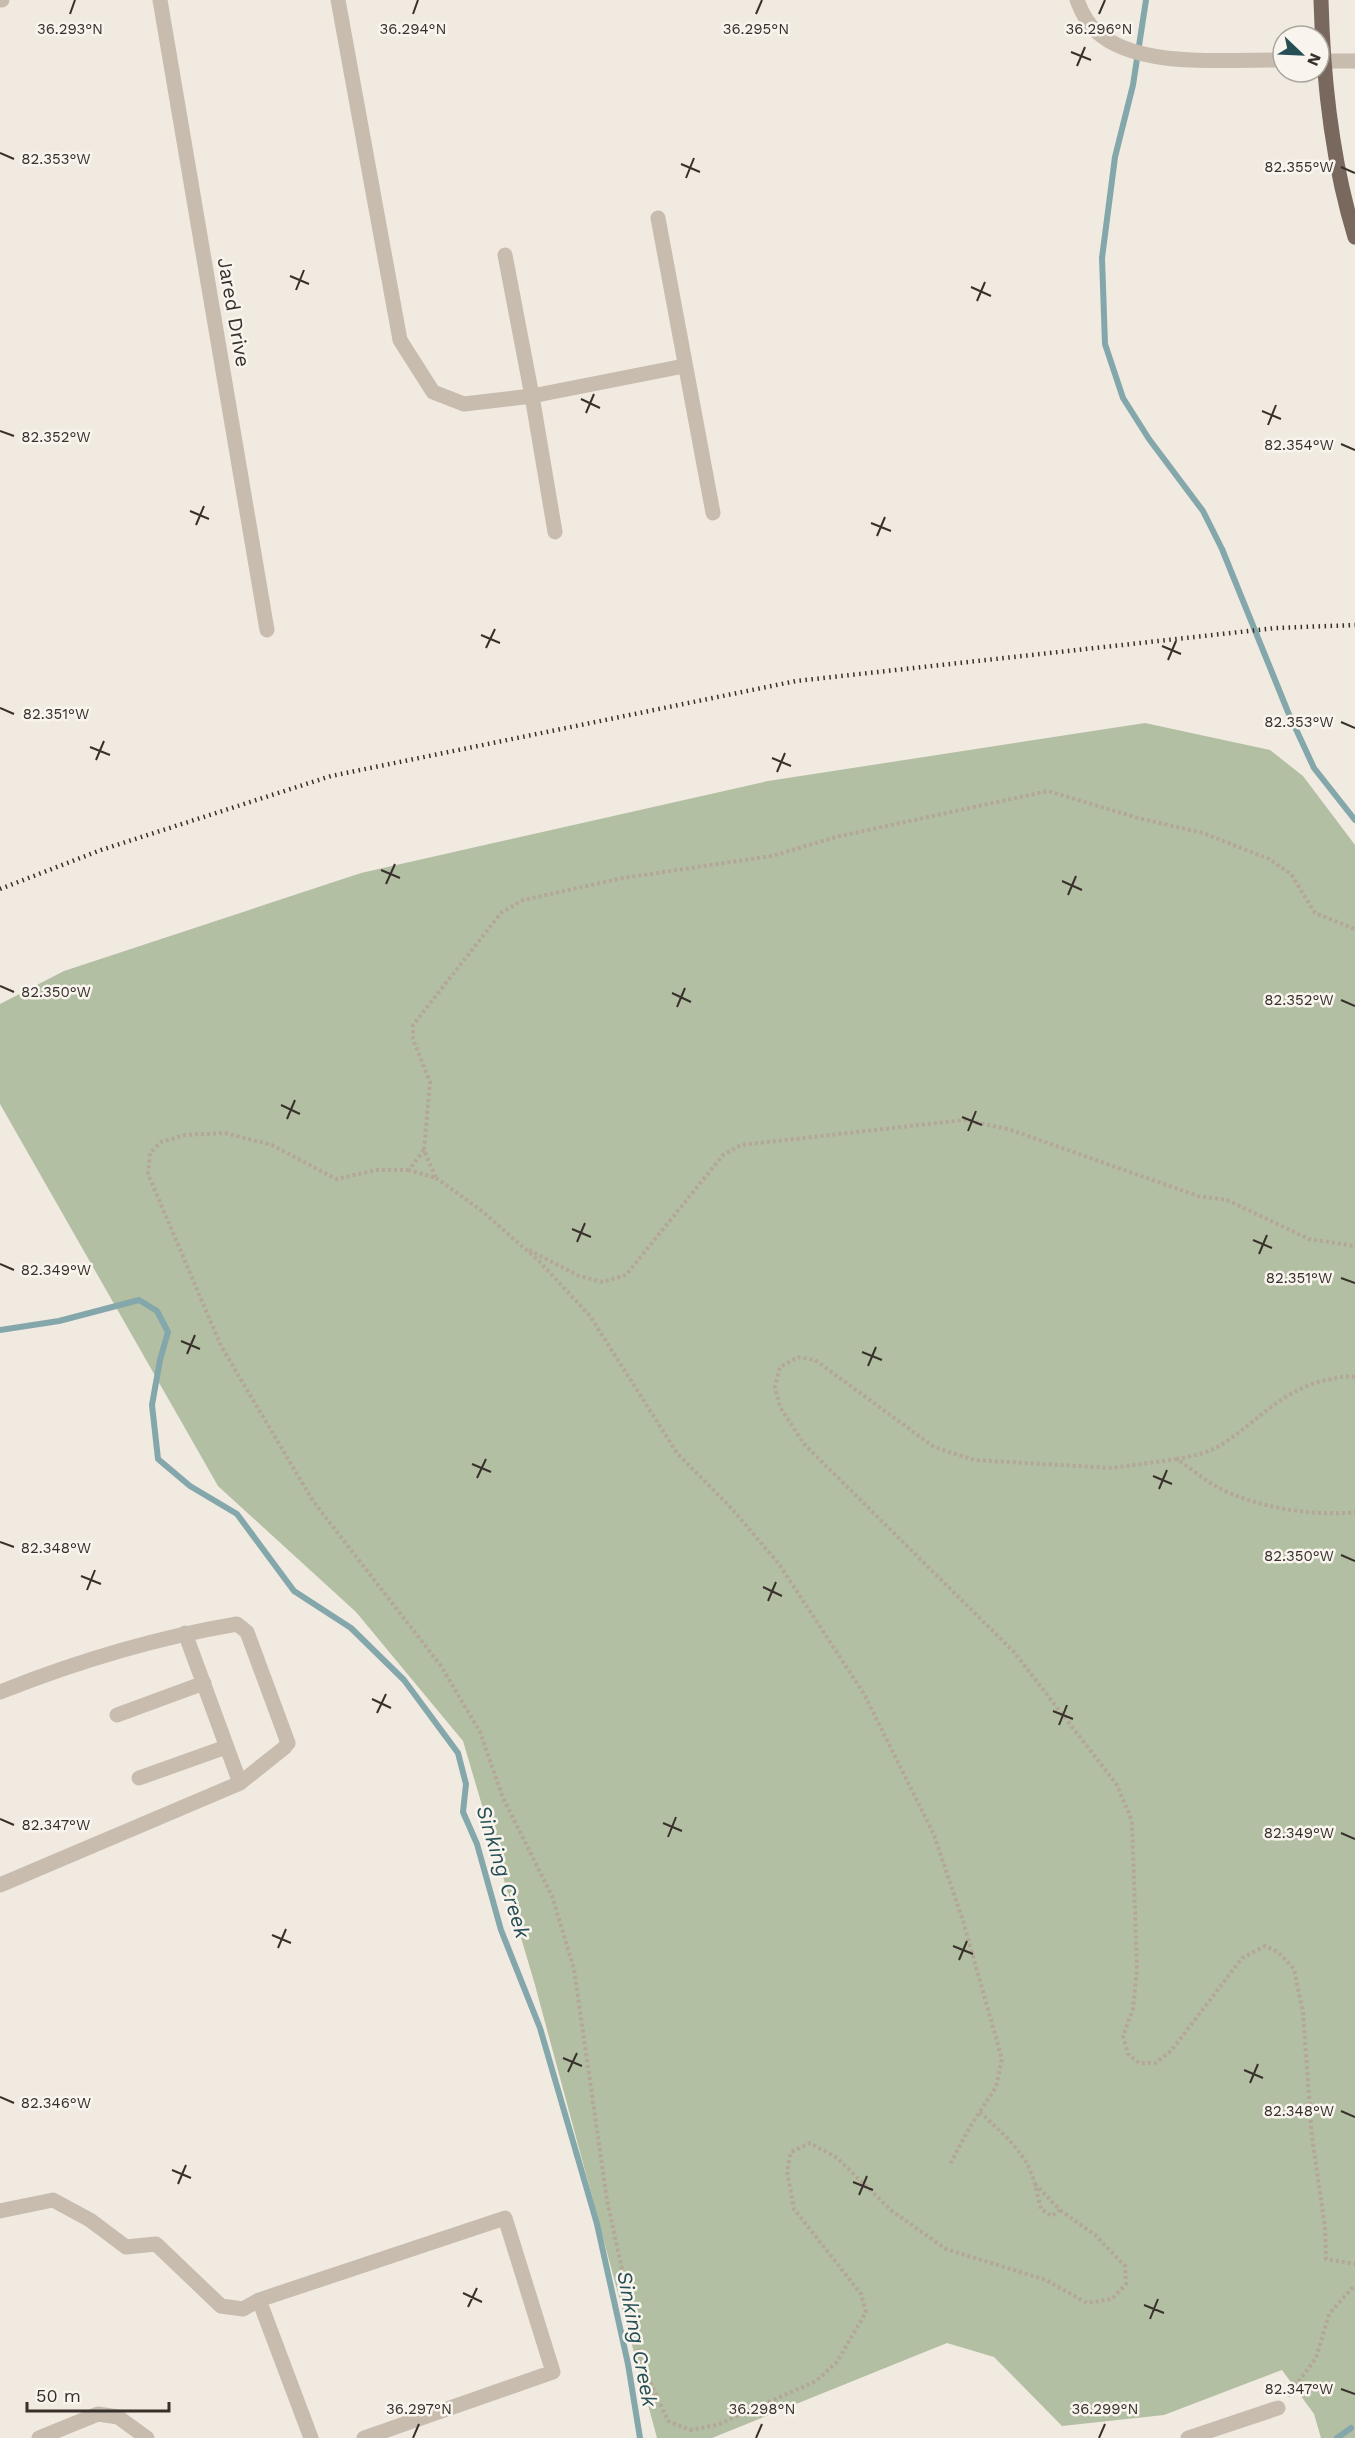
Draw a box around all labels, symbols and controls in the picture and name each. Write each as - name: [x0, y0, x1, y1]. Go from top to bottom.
- text: 36.293°N: [37, 20, 103, 38]
- text: 36.294°N: [380, 20, 446, 38]
- text: 36.295°N: [723, 20, 789, 38]
- text: 36.296°N: [1066, 20, 1132, 38]
- north arrow: [1271, 24, 1331, 84]
- text: N: [1303, 50, 1325, 69]
- text: 82.353°W: [21, 150, 91, 168]
- text: 82.355°W: [1264, 158, 1334, 176]
- street label: Jared Drive: [213, 255, 255, 369]
- text: 82.352°W: [21, 428, 91, 446]
- text: 82.354°W: [1264, 436, 1334, 454]
- text: 82.351°W: [23, 705, 89, 723]
- text: 82.353°W: [1264, 713, 1334, 731]
- text: 82.350°W: [21, 983, 91, 1001]
- text: 82.352°W: [1264, 991, 1334, 1009]
- text: 82.349°W: [21, 1261, 91, 1279]
- text: 82.351°W: [1266, 1269, 1332, 1287]
- text: 82.348°W: [21, 1539, 91, 1557]
- text: 82.350°W: [1264, 1547, 1334, 1565]
- water label: Sinking Creek: [471, 1802, 536, 1942]
- text: 82.347°W: [22, 1816, 90, 1834]
- text: 82.349°W: [1264, 1824, 1334, 1842]
- text: 82.346°W: [21, 2094, 91, 2112]
- text: 82.348°W: [1264, 2102, 1334, 2120]
- water label: Sinking Creek: [612, 2269, 663, 2410]
- scale bar: [27, 2375, 170, 2413]
- text: 82.347°W: [1265, 2380, 1333, 2398]
- text: 50 m: [36, 2385, 81, 2406]
- text: 36.297°N: [386, 2400, 452, 2418]
- text: 36.298°N: [728, 2400, 796, 2418]
- text: 36.299°N: [1071, 2400, 1139, 2418]

